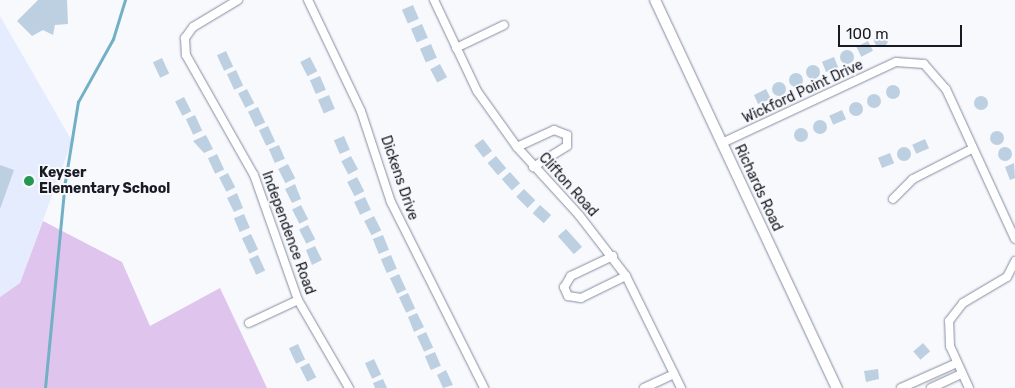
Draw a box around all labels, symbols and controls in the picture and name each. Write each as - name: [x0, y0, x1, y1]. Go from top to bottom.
- scale bar: [840, 15, 964, 47]
- text: 100 m: [846, 25, 888, 43]
- street label: Wickford Point Drive: [740, 57, 866, 127]
- street label: Dickens Drive: [377, 134, 421, 222]
- street label: Richards Road: [731, 142, 785, 234]
- street label: Clifton Road: [535, 150, 601, 220]
- place label: Keyser Elementary School: [39, 165, 171, 198]
- street label: Independence Road: [258, 169, 318, 297]
- marker: Keyser Elementary School: [23, 175, 35, 187]

